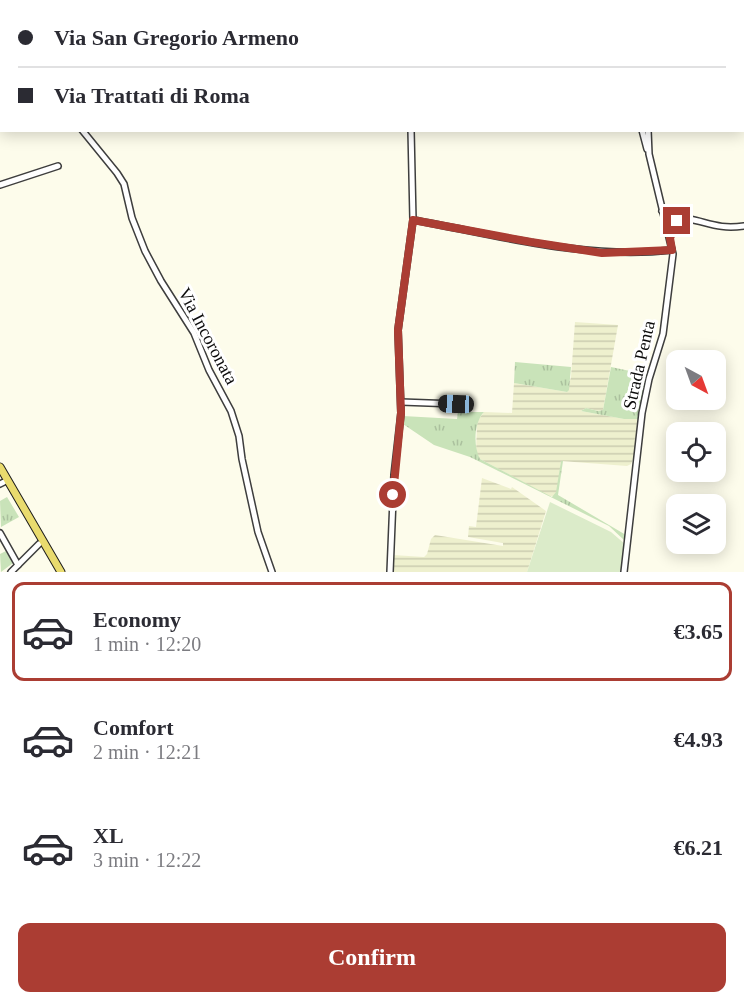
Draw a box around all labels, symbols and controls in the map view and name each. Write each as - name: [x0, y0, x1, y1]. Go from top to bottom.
- text: Via San Gregorio Armeno: [54, 25, 299, 50]
- text: Via Trattati di Roma: [54, 83, 250, 108]
- route end: [663, 207, 690, 234]
- street label: Via Incoronata: [174, 284, 242, 388]
- street label: Strada Penta: [619, 319, 659, 411]
- north arrow: [666, 350, 726, 410]
- map controls: [666, 350, 726, 554]
- car: [438, 394, 474, 414]
- button: locate: [666, 422, 726, 482]
- route start: [379, 481, 406, 508]
- button: layers: [666, 494, 726, 554]
- icon: car: [21, 605, 75, 659]
- text: Economy: [93, 607, 181, 632]
- text: €3.65: [674, 619, 723, 644]
- text: 1 min · 12:20: [93, 633, 201, 655]
- icon: car: [21, 713, 75, 767]
- text: Comfort: [93, 715, 174, 740]
- text: €4.93: [674, 727, 723, 752]
- text: 2 min · 12:21: [93, 741, 201, 763]
- icon: car: [21, 821, 75, 875]
- text: XL: [93, 823, 124, 848]
- text: €6.21: [674, 835, 723, 860]
- text: 3 min · 12:22: [93, 849, 201, 871]
- button: Confirm: [18, 923, 726, 992]

